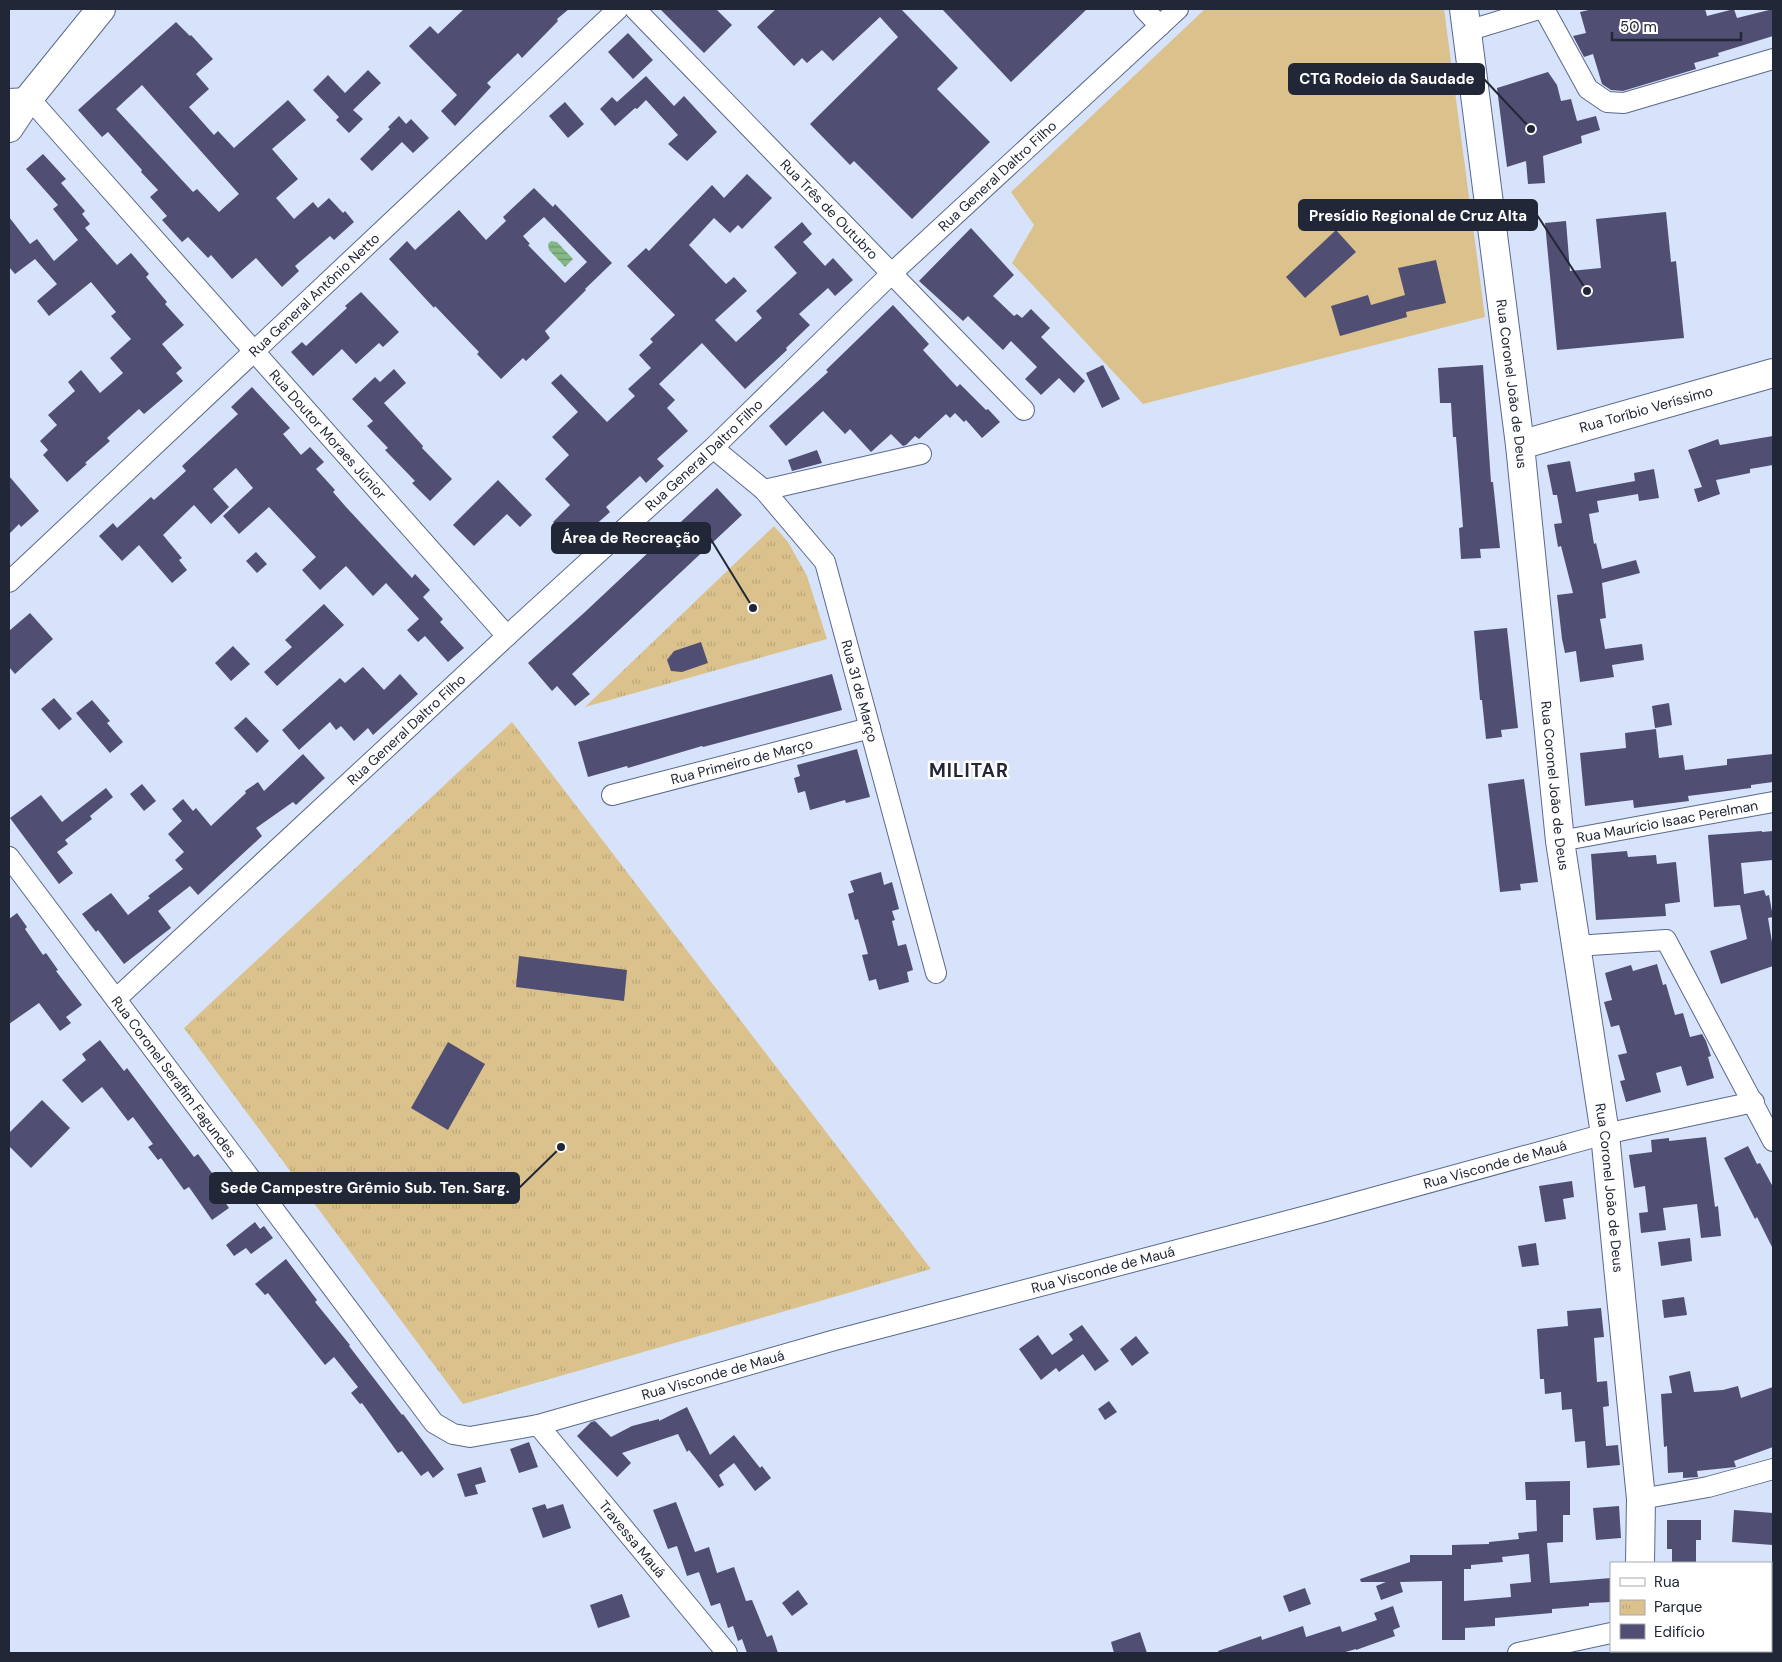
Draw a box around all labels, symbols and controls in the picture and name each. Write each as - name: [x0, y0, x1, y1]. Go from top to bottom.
- scale bar: [1612, 10, 1741, 42]
- text: 50 m: [1620, 17, 1657, 37]
- callout: CTG Rodeio da Saudade: [1289, 64, 1484, 94]
- text: CTG Rodeio da Saudade: [1299, 69, 1475, 89]
- street label: Rua General Daltro Filho: [934, 117, 1060, 235]
- street label: Rua Três de Outubro: [776, 155, 882, 263]
- callout: Presídio Regional de Cruz Alta: [1299, 200, 1537, 230]
- text: Presídio Regional de Cruz Alta: [1309, 206, 1527, 226]
- street label: Rua General Antônio Netto: [245, 229, 383, 361]
- street label: Rua Coronel João de Deus: [1492, 298, 1531, 469]
- street label: Rua Doutor Moraes Júnior: [265, 366, 390, 503]
- street label: Rua Toríbio Veríssimo: [1577, 382, 1715, 437]
- street label: Rua General Daltro Filho: [641, 395, 767, 515]
- callout: Área de Recreação: [552, 523, 710, 553]
- text: Área de Recreação: [562, 528, 700, 548]
- street label: Rua 31 de Março: [837, 638, 882, 744]
- street label: Rua General Daltro Filho: [343, 670, 469, 789]
- street label: Rua Coronel João de Deus: [1537, 700, 1573, 872]
- street label: Rua Primeiro de Março: [669, 734, 815, 788]
- district label: MILITAR: [929, 758, 1009, 783]
- street label: Rua Maurício Isaac Perelman: [1575, 796, 1759, 847]
- street label: Rua Coronel Serafim Fagundes: [108, 993, 241, 1161]
- street label: Rua Coronel João de Deus: [1591, 1102, 1628, 1273]
- street label: Rua Visconde de Mauá: [1421, 1136, 1569, 1193]
- callout: Sede Campestre Grêmio Sub. Ten. Sarg.: [210, 1173, 519, 1203]
- text: Sede Campestre Grêmio Sub. Ten. Sarg.: [221, 1178, 510, 1198]
- street label: Rua Visconde de Mauá: [1029, 1242, 1177, 1297]
- street label: Rua Visconde de Mauá: [639, 1346, 786, 1404]
- street label: Travessa Mauá: [595, 1497, 670, 1581]
- legend: [1610, 1562, 1772, 1652]
- text: Rua: [1654, 1572, 1680, 1592]
- text: Parque: [1654, 1597, 1702, 1617]
- text: Edifício: [1654, 1622, 1705, 1642]

